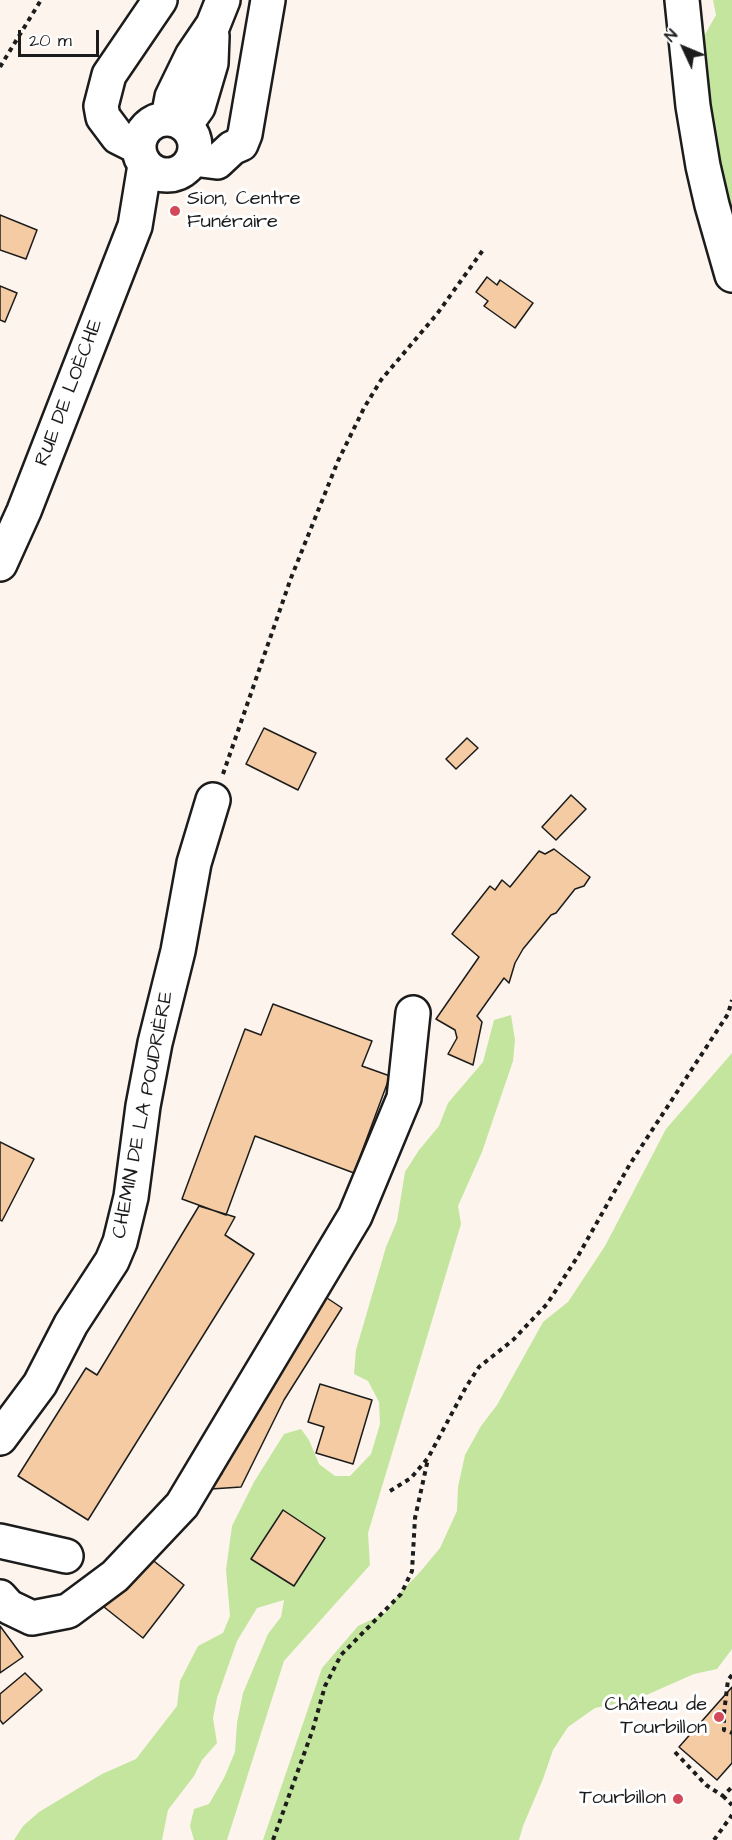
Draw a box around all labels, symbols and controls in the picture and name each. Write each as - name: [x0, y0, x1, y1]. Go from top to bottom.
- scale bar: [21, 18, 102, 56]
- north arrow: [654, 18, 714, 78]
- text: N: [660, 24, 682, 47]
- text: 20 m: [29, 28, 72, 53]
- place label: Sion, Centre Funéraire: [187, 188, 301, 235]
- marker: Sion, Centre Funéraire: [168, 204, 182, 218]
- street label: RUE DE LOÈCHE: [31, 316, 109, 470]
- street label: CHEMIN DE LA POUDRIÈRE: [108, 989, 180, 1241]
- place label: Château de Tourbillon: [604, 1694, 707, 1741]
- marker: Château de Tourbillon: [712, 1710, 726, 1724]
- place label: Tourbillon: [579, 1787, 666, 1811]
- marker: Tourbillon: [671, 1792, 685, 1806]

